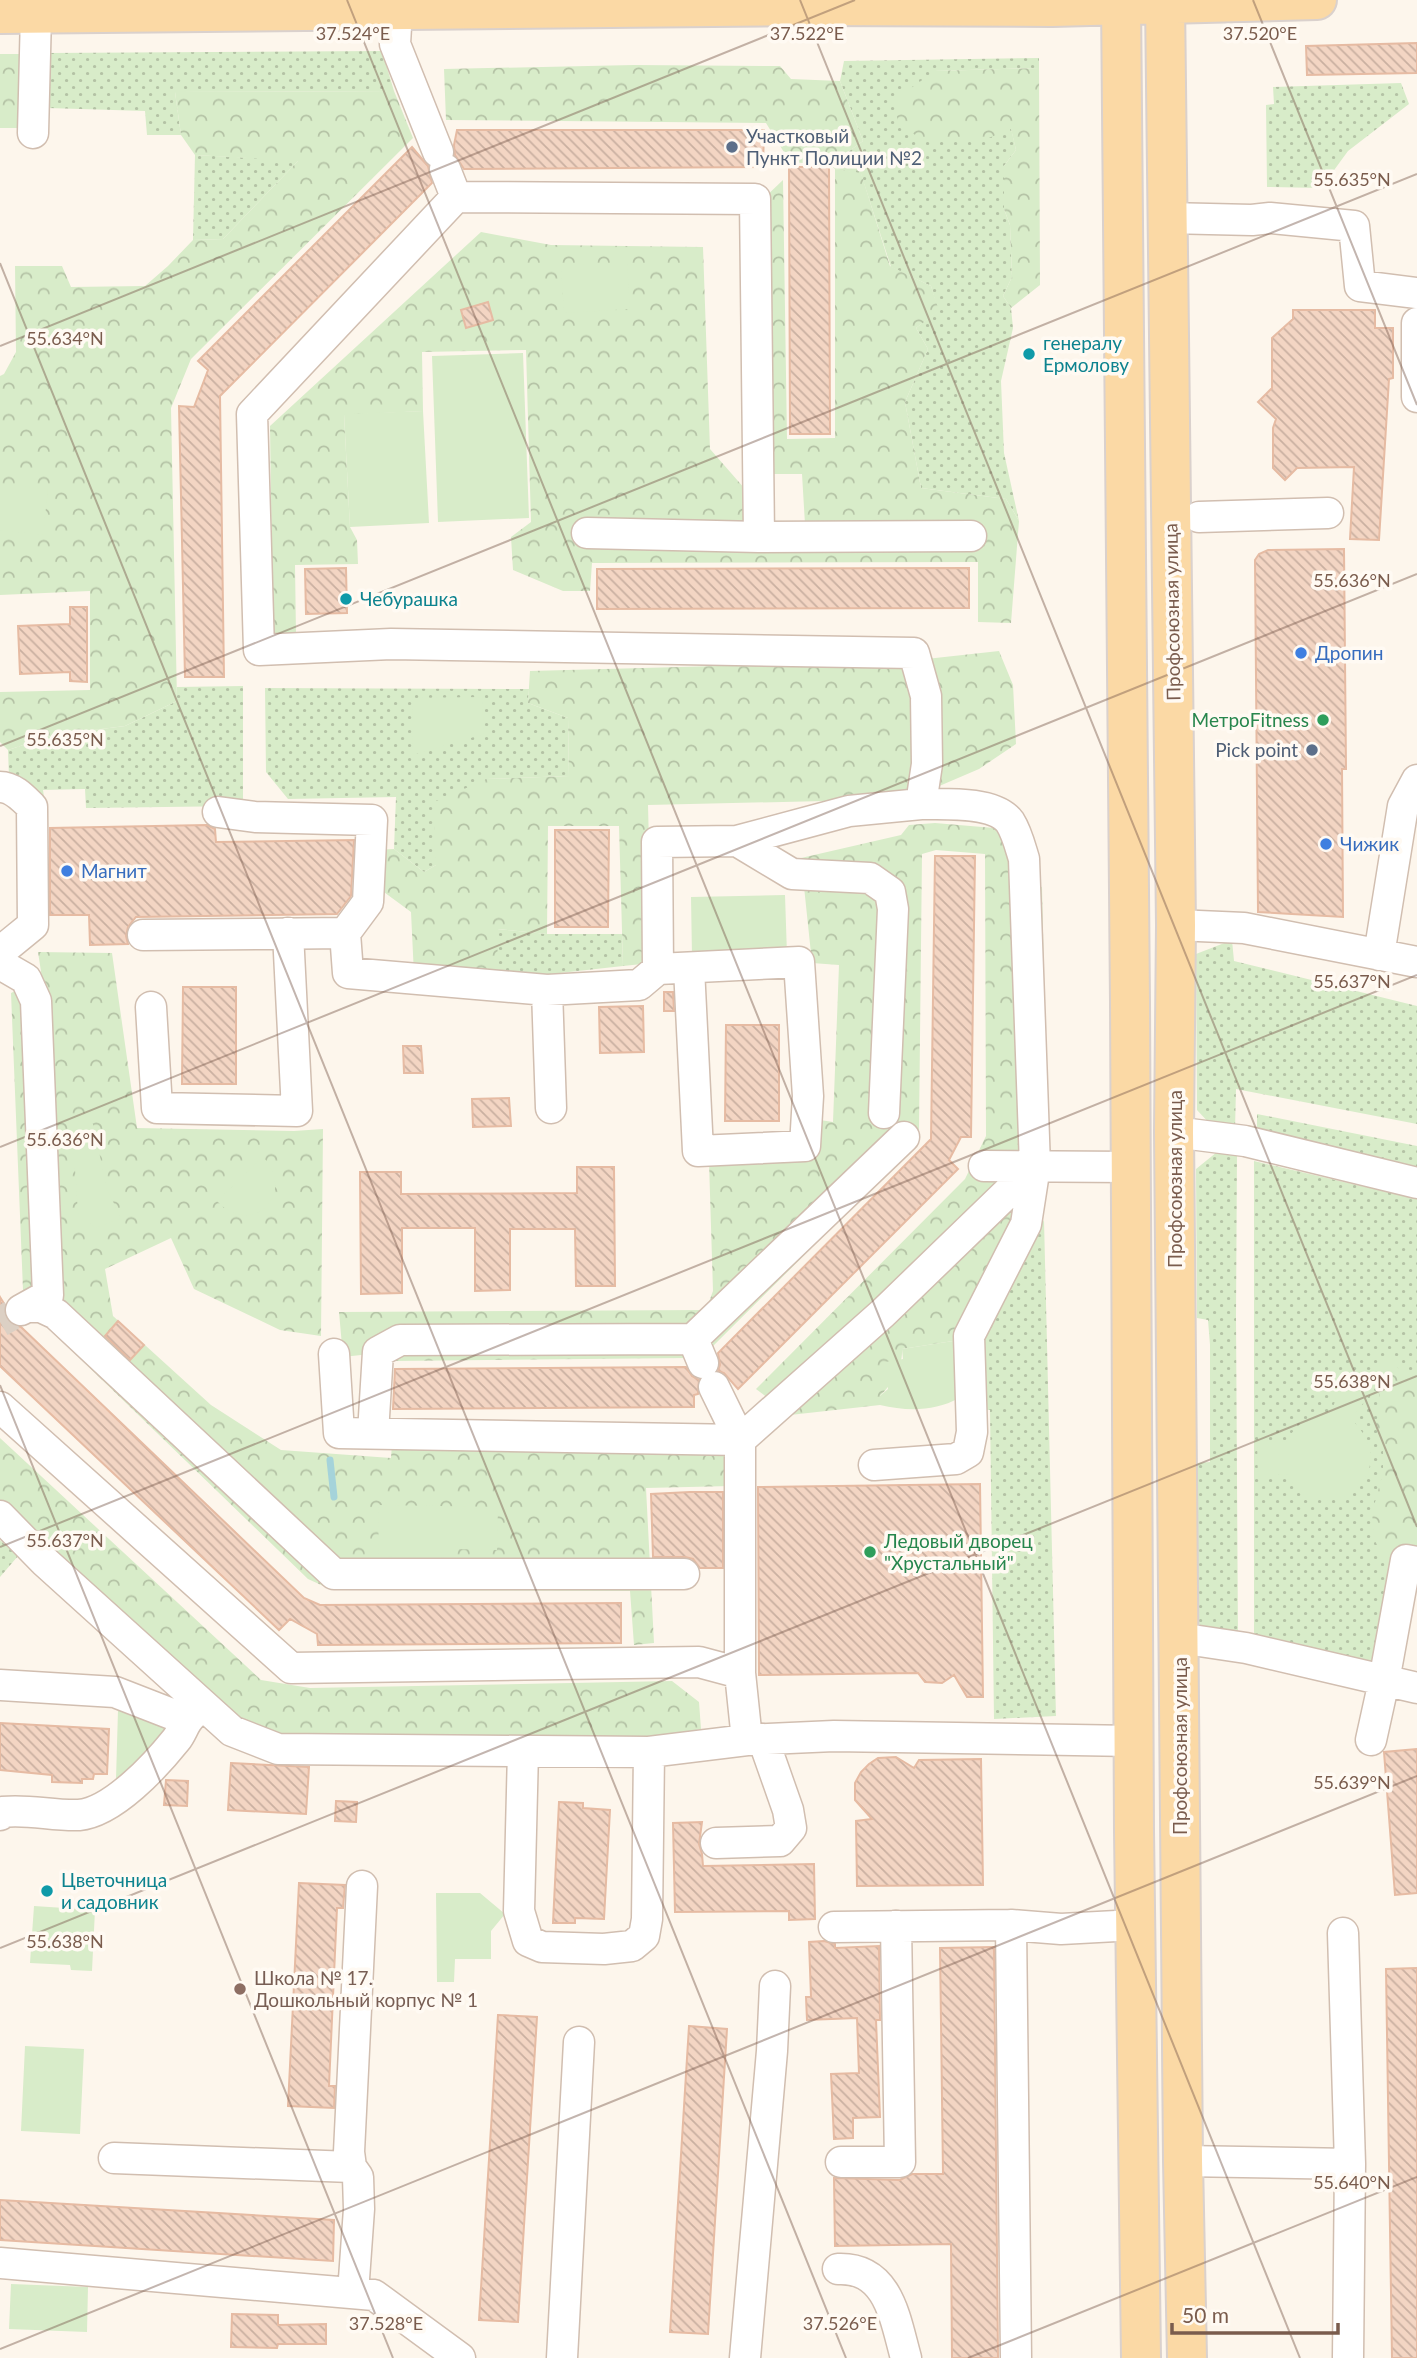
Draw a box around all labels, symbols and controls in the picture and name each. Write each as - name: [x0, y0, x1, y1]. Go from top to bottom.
- text: 37.524°E: [316, 22, 390, 44]
- text: 37.522°E: [770, 22, 844, 44]
- text: 37.520°E: [1223, 22, 1297, 44]
- place label: Участковый Пункт Полиции №2: [746, 124, 922, 169]
- marker: Участковый Пункт Полиции №2: [724, 139, 740, 155]
- text: 55.635°N: [1313, 168, 1391, 190]
- text: 55.634°N: [26, 327, 104, 349]
- place label: генералу Ермолову: [1043, 331, 1129, 376]
- marker: генералу Ермолову: [1021, 346, 1037, 362]
- street label: Профсоюзная улица: [1158, 523, 1185, 701]
- text: 55.636°N: [1313, 569, 1391, 591]
- place label: Чебурашка: [360, 587, 458, 610]
- marker: Чебурашка: [338, 591, 354, 607]
- place label: Дропин: [1315, 641, 1384, 664]
- marker: Дропин: [1293, 645, 1309, 661]
- place label: МетроFitness: [1192, 708, 1309, 731]
- marker: МетроFitness: [1315, 712, 1331, 728]
- text: 55.635°N: [26, 728, 104, 750]
- place label: Pick point: [1215, 738, 1298, 761]
- marker: Pick point: [1304, 742, 1320, 758]
- place label: Чижик: [1340, 832, 1399, 855]
- marker: Чижик: [1318, 836, 1334, 852]
- place label: Магнит: [81, 859, 147, 882]
- marker: Магнит: [59, 863, 75, 879]
- text: 55.637°N: [1313, 970, 1391, 992]
- street label: Профсоюзная улица: [1163, 1090, 1186, 1268]
- text: 55.636°N: [26, 1128, 104, 1150]
- text: 55.638°N: [1313, 1370, 1391, 1392]
- text: 55.637°N: [26, 1529, 104, 1551]
- place label: Ледовый дворец "Хрустальный": [883, 1529, 1033, 1574]
- marker: Ледовый дворец "Хрустальный": [862, 1544, 878, 1560]
- street label: Профсоюзная улица: [1168, 1657, 1191, 1835]
- text: 55.639°N: [1313, 1771, 1391, 1793]
- place label: Цветочница и садовник: [61, 1868, 167, 1913]
- marker: Цветочница и садовник: [39, 1883, 55, 1899]
- text: 55.638°N: [26, 1930, 104, 1952]
- place label: Школа № 17. Дошкольный корпус № 1: [254, 1966, 478, 2011]
- marker: Школа № 17. Дошкольный корпус № 1: [232, 1981, 248, 1997]
- text: 55.640°N: [1313, 2171, 1391, 2193]
- scale bar: [1172, 2292, 1338, 2336]
- text: 50 m: [1182, 2302, 1229, 2327]
- text: 37.528°E: [349, 2312, 423, 2334]
- text: 37.526°E: [803, 2312, 877, 2334]

